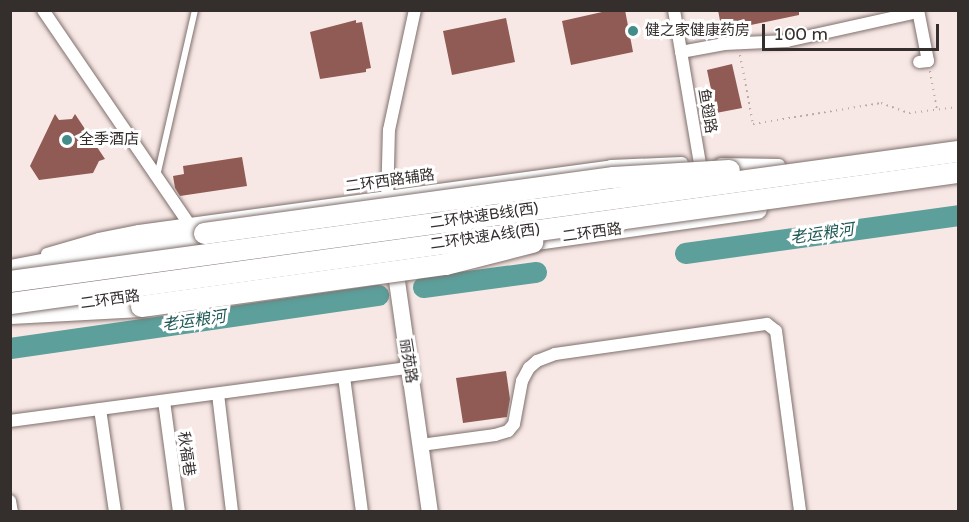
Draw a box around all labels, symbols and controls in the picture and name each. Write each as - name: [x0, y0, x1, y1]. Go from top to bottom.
- scale bar: [765, 12, 942, 50]
- place label: 健之家健康药房: [645, 22, 750, 40]
- text: 100 m: [773, 23, 828, 45]
- marker: 健之家健康药房: [626, 24, 640, 38]
- street label: 鱼翅路: [694, 87, 720, 135]
- place label: 全季酒店: [79, 131, 139, 149]
- marker: 全季酒店: [60, 133, 74, 147]
- street label: 二环西路辅路: [344, 166, 436, 196]
- street label: 二环快速B线(西): [428, 199, 540, 233]
- street label: 二环快速A线(西): [429, 220, 541, 254]
- street label: 二环西路: [561, 220, 623, 246]
- water label: 老运粮河: [789, 220, 855, 248]
- street label: 二环西路: [79, 287, 141, 313]
- water label: 老运粮河: [161, 307, 227, 335]
- street label: 丽苑路: [396, 337, 420, 385]
- street label: 秋福巷: [174, 430, 198, 478]

